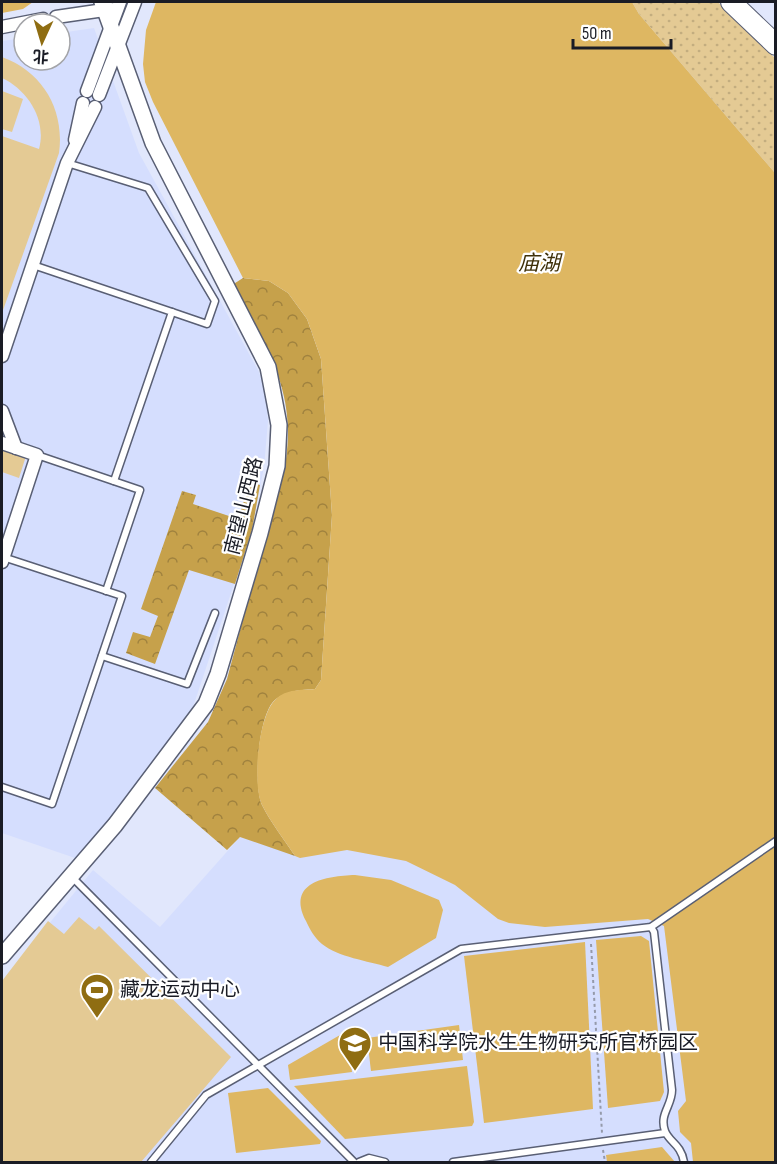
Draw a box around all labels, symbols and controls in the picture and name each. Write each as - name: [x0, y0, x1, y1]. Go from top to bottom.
- north arrow: [12, 12, 72, 72]
- scale bar: [573, 12, 670, 50]
- text: 50 m: [582, 23, 612, 44]
- text: 北: [32, 45, 50, 66]
- water label: 庙湖: [518, 251, 563, 276]
- street label: 南望山西路: [220, 455, 268, 557]
- sports icon: 藏龙运动中心: [79, 972, 115, 1019]
- place label: 藏龙运动中心: [120, 978, 240, 1002]
- school or university icon: 中国科学院水生生物研究所官桥园区: [337, 1025, 373, 1072]
- place label: 中国科学院水生生物研究所官桥园区: [378, 1031, 698, 1055]

